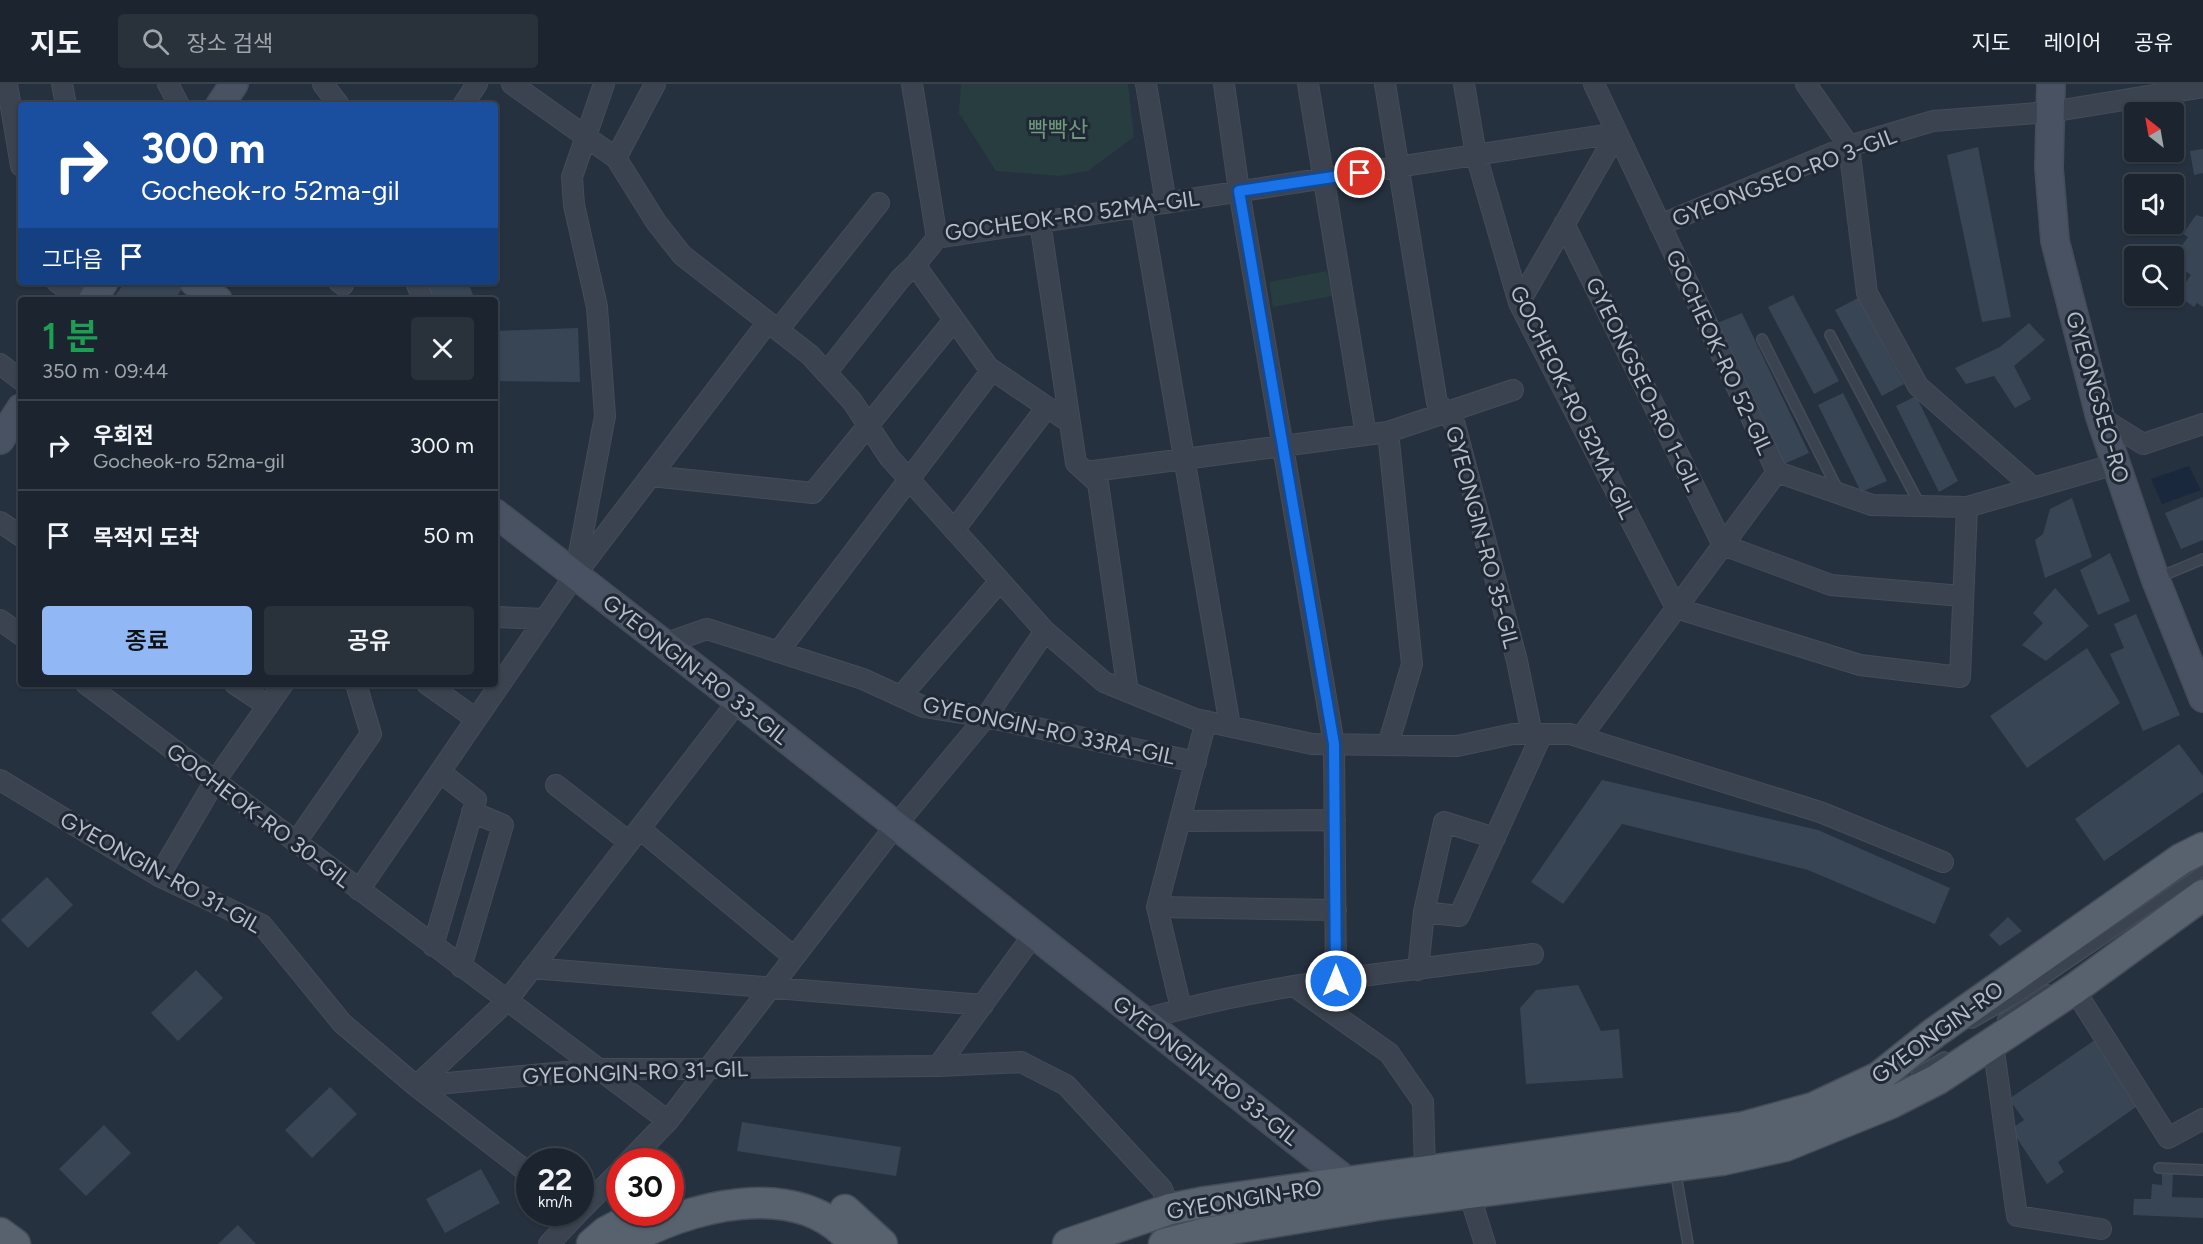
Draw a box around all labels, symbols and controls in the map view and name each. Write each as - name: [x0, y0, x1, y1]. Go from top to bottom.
- search box: [118, 14, 538, 68]
- icon: search: [139, 25, 172, 58]
- text: 지도: [30, 26, 82, 60]
- text: 장소 검색: [187, 30, 273, 57]
- text: 지도: [1972, 30, 2010, 55]
- text: 레이어: [2043, 30, 2101, 55]
- text: 공유: [2134, 30, 2173, 55]
- north arrow: [2124, 102, 2184, 162]
- map controls: [2124, 102, 2184, 306]
- park label: 빡빡산: [1028, 116, 1088, 143]
- street label: GYEONGSEO-RO 3-GIL: [1668, 122, 1901, 233]
- text: 300 m: [141, 123, 265, 174]
- icon: right: [42, 126, 120, 204]
- pin: [1334, 147, 1385, 198]
- icon: arrive: [1343, 156, 1376, 189]
- text: Gocheok-ro 52ma-gil: [141, 174, 400, 207]
- button: sound: [2124, 174, 2184, 234]
- street label: GOCHEOK-RO 52MA-GIL: [943, 184, 1202, 247]
- icon: arrive: [115, 240, 148, 273]
- street label: GOCHEOK-RO 52-GIL: [1660, 245, 1779, 459]
- text: 그다음: [42, 246, 103, 273]
- button: search: [2124, 246, 2184, 306]
- street label: GYEONGSEO-RO 1-GIL: [1580, 273, 1707, 496]
- street label: GOCHEOK-RO 52MA-GIL: [1504, 281, 1641, 524]
- street label: GYEONGSEO-RO: [2060, 308, 2135, 486]
- text: 1 분: [42, 315, 99, 358]
- button: close: [411, 317, 474, 380]
- text: 350 m · 09:44: [42, 359, 168, 383]
- text: 우회전: [93, 422, 154, 449]
- street label: GYEONGIN-RO 35-GIL: [1440, 423, 1525, 652]
- icon: right: [42, 429, 75, 462]
- text: 300 m: [410, 432, 474, 459]
- text: Gocheok-ro 52ma-gil: [93, 449, 285, 473]
- icon: arrive: [42, 519, 75, 552]
- text: 50 m: [423, 522, 474, 549]
- text: 목적지 도착: [93, 524, 199, 551]
- street label: GYEONGIN-RO 33-GIL: [597, 588, 795, 751]
- button: 종료: [42, 606, 252, 675]
- button: 공유: [264, 606, 474, 675]
- street label: GYEONGIN-RO 33RA-GIL: [920, 691, 1178, 771]
- street label: GOCHEOK-RO 30-GIL: [161, 737, 357, 894]
- street label: GYEONGIN-RO 31-GIL: [55, 806, 267, 939]
- position arrow: [1304, 949, 1368, 1013]
- street label: GYEONGIN-RO: [1866, 975, 2009, 1089]
- street label: GYEONGIN-RO 33-GIL: [1107, 989, 1305, 1152]
- street label: GYEONGIN-RO 31-GIL: [522, 1055, 749, 1090]
- speed limit sign: 30: [606, 1148, 684, 1226]
- text: 22: [538, 1161, 572, 1198]
- street label: GYEONGIN-RO: [1165, 1174, 1323, 1225]
- text: km/h: [538, 1193, 572, 1211]

